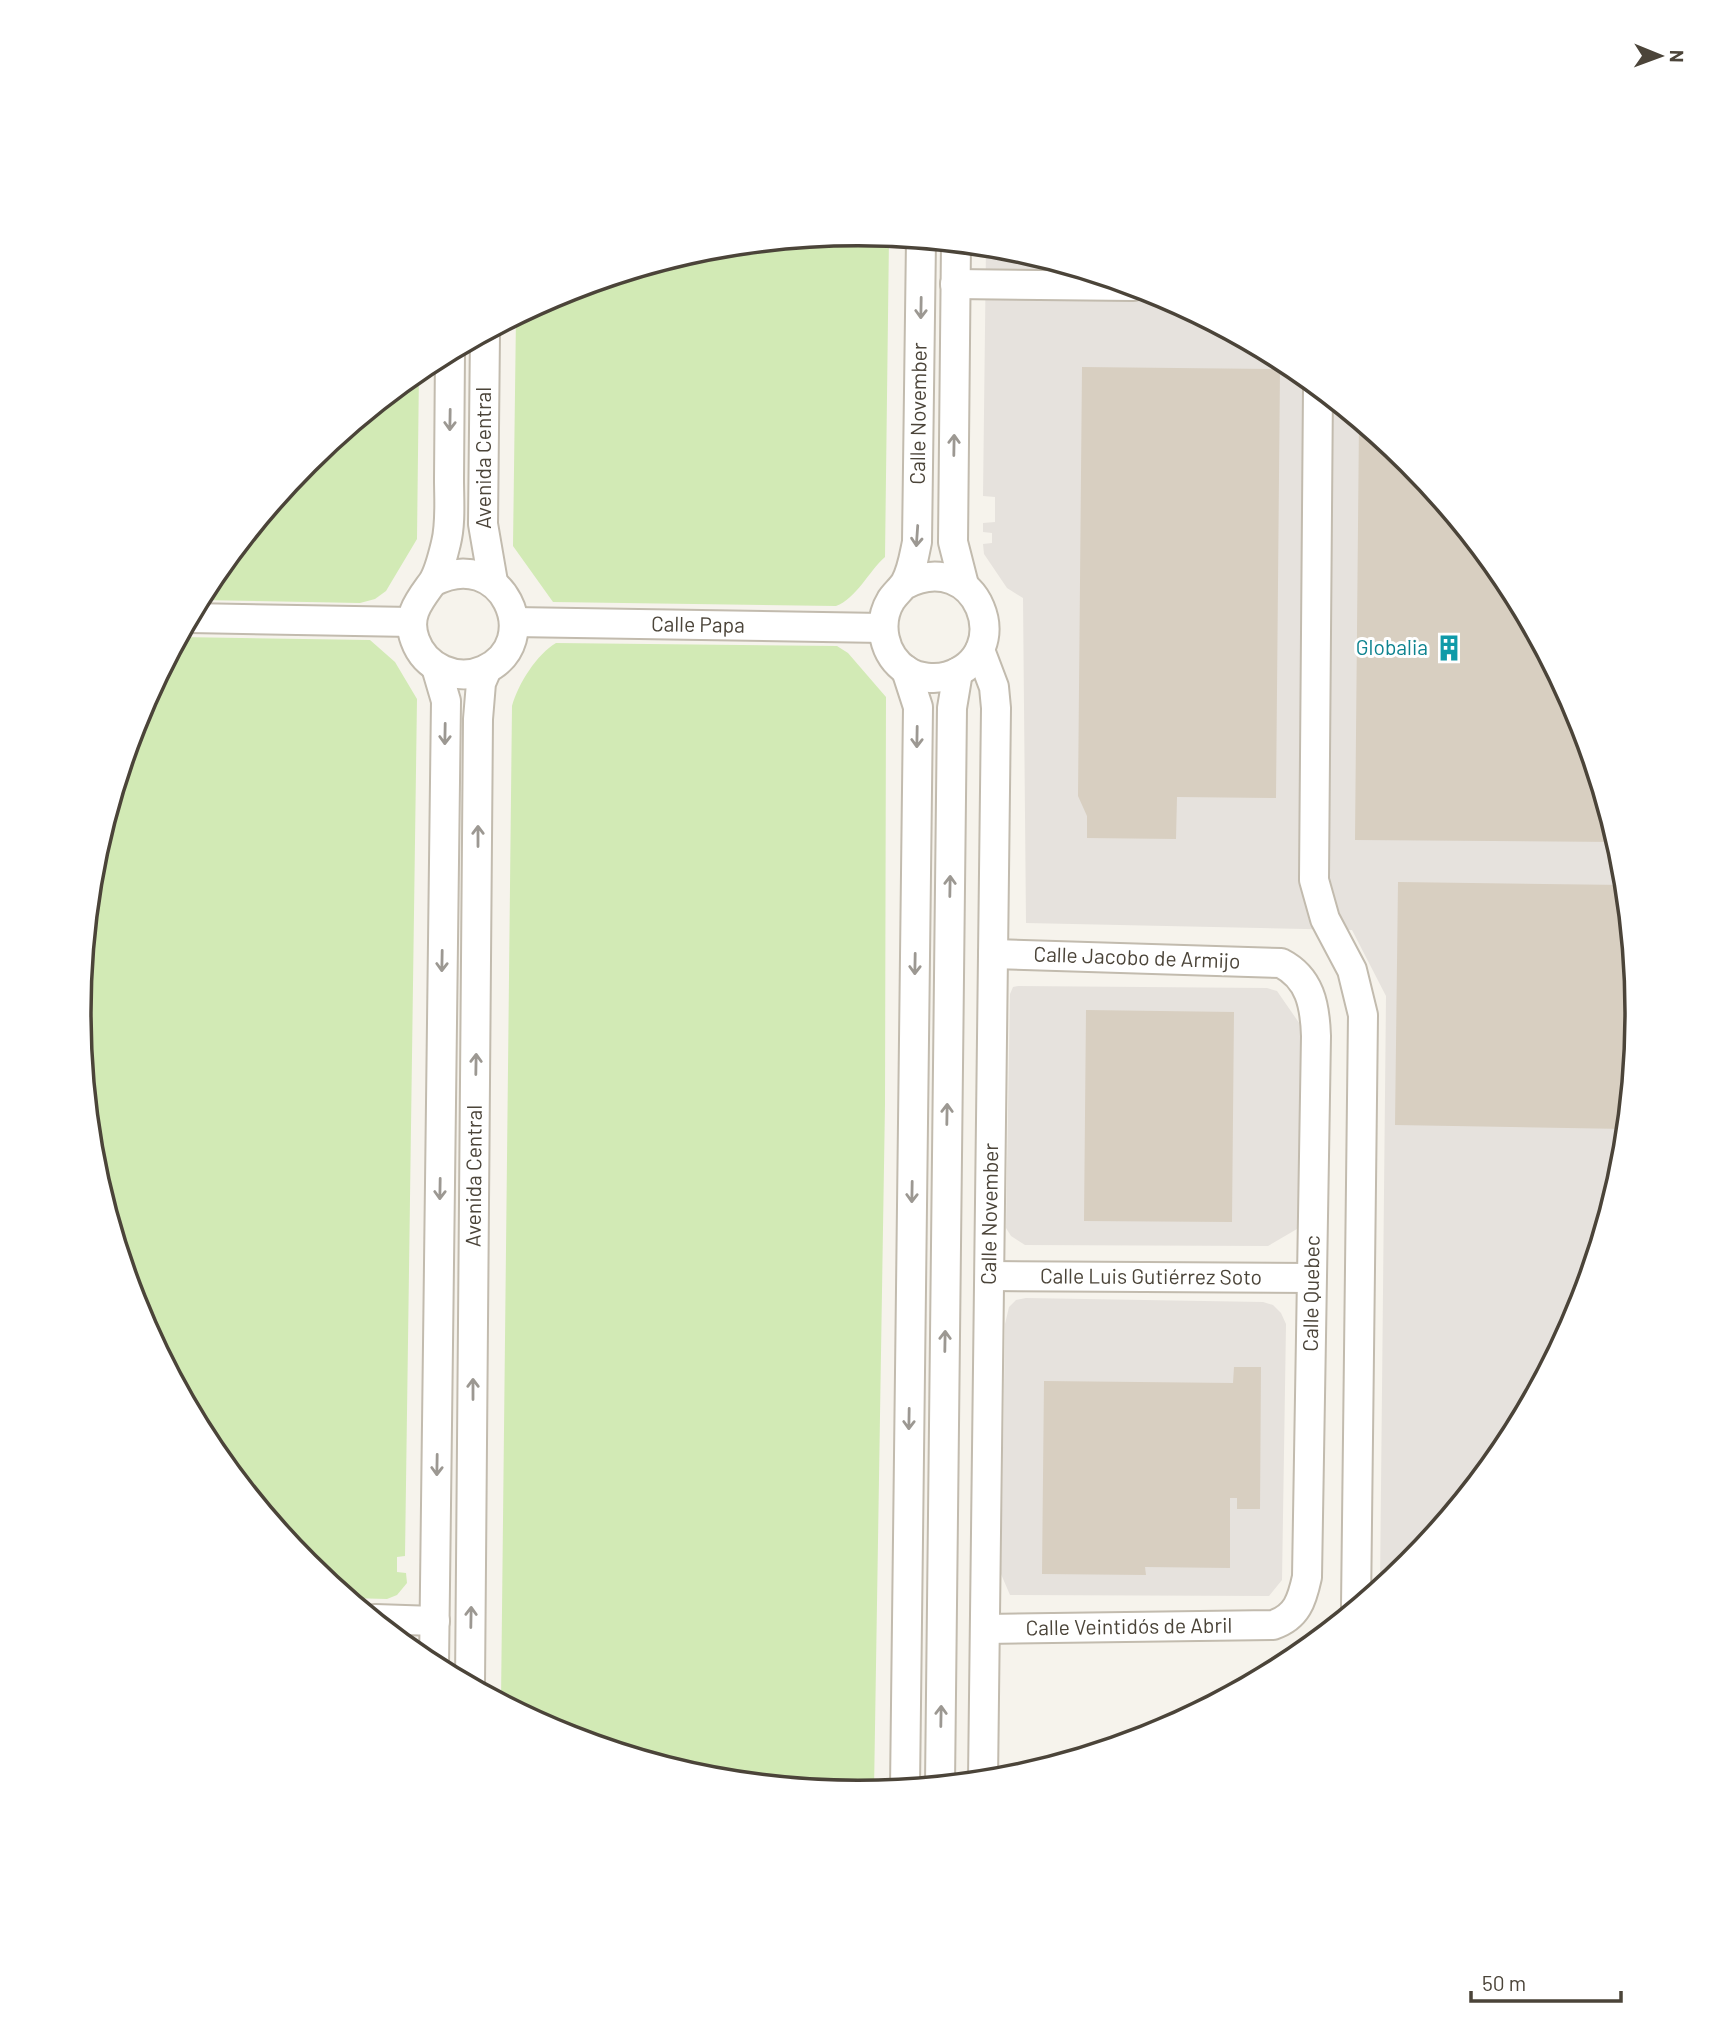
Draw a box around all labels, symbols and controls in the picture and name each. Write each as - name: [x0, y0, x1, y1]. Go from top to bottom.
- north arrow: [1625, 21, 1695, 91]
- text: N: [1666, 50, 1689, 63]
- one-way arrow: [914, 296, 927, 319]
- street label: Calle November: [904, 342, 931, 485]
- street label: Avenida Central: [470, 387, 495, 529]
- one-way arrow: [443, 408, 456, 431]
- one-way arrow: [947, 433, 961, 456]
- one-way arrow: [910, 524, 923, 546]
- street label: Calle Papa: [651, 610, 745, 637]
- building icon: Globalia: [1434, 633, 1464, 663]
- place label: Globalia: [1356, 634, 1428, 659]
- one-way arrow: [438, 722, 452, 745]
- one-way arrow: [911, 725, 924, 748]
- one-way arrow: [471, 825, 484, 848]
- one-way arrow: [943, 875, 957, 898]
- street label: Calle Jacobo de Armijo: [1033, 940, 1241, 973]
- one-way arrow: [435, 949, 449, 972]
- one-way arrow: [908, 953, 921, 976]
- one-way arrow: [469, 1053, 483, 1076]
- one-way arrow: [940, 1103, 954, 1126]
- street label: Avenida Central: [460, 1105, 486, 1247]
- street label: Calle November: [975, 1142, 1002, 1285]
- one-way arrow: [433, 1177, 447, 1200]
- one-way arrow: [905, 1180, 919, 1203]
- street label: Calle Quebec: [1297, 1235, 1324, 1352]
- street label: Calle Luis Gutiérrez Soto: [1040, 1262, 1262, 1289]
- one-way arrow: [938, 1330, 952, 1353]
- one-way arrow: [466, 1378, 480, 1401]
- one-way arrow: [902, 1408, 916, 1431]
- one-way arrow: [430, 1453, 444, 1476]
- one-way arrow: [464, 1606, 478, 1629]
- street label: Calle Veintidós de Abril: [1025, 1612, 1232, 1639]
- one-way arrow: [934, 1705, 947, 1728]
- scale bar: [1471, 1960, 1622, 2004]
- text: 50 m: [1482, 1970, 1526, 1995]

